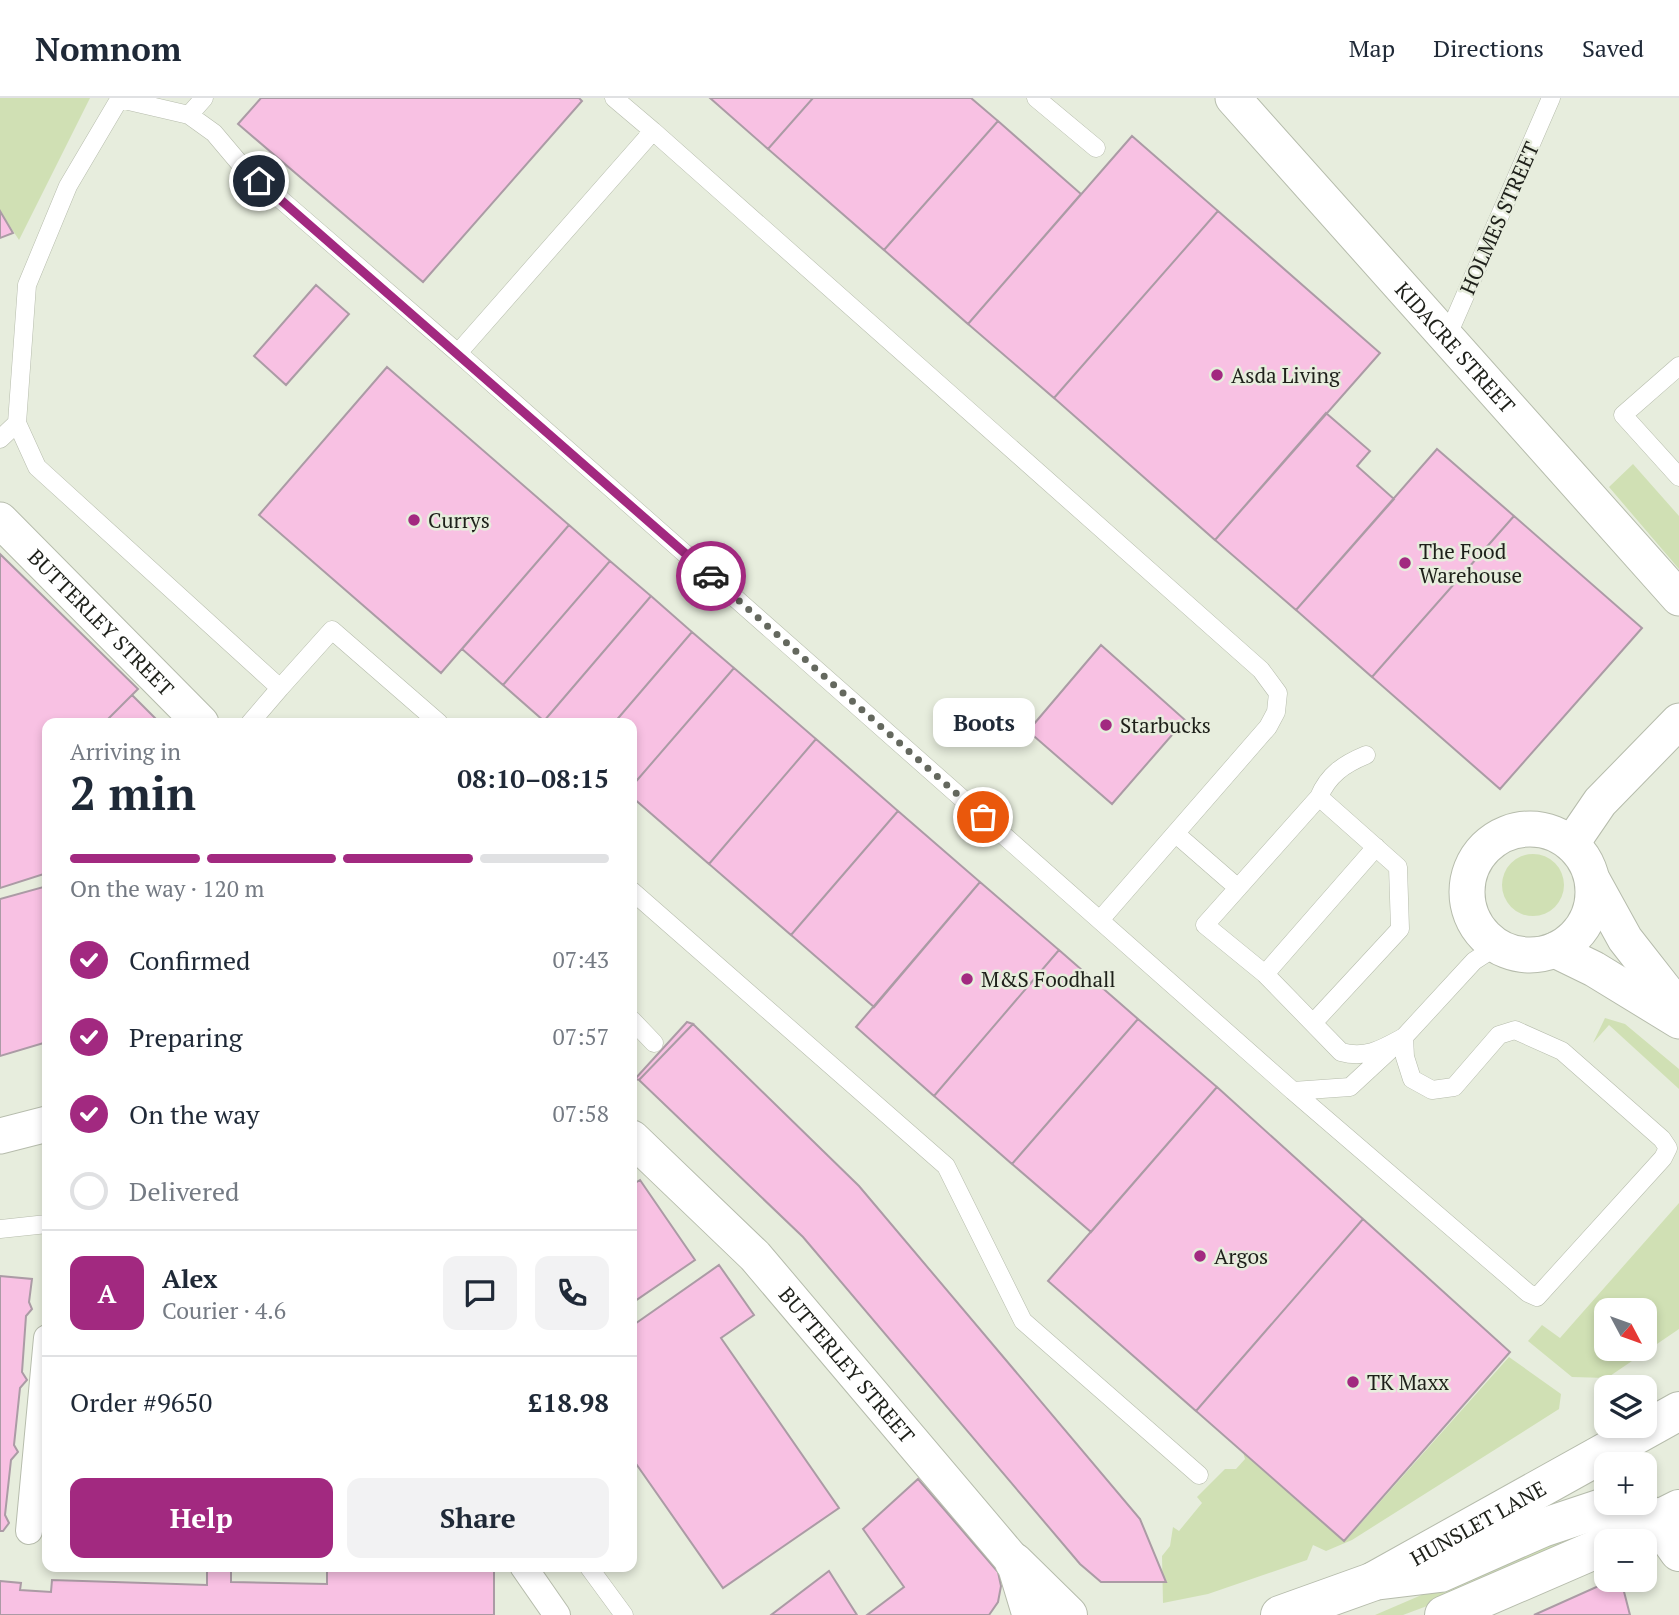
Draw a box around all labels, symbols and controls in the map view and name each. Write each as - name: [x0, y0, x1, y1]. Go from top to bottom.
- text: Nomnom: [35, 27, 181, 70]
- text: Map: [1349, 32, 1395, 64]
- text: Directions: [1433, 32, 1544, 64]
- text: Saved: [1582, 32, 1644, 64]
- street label: HOLMES STREET: [1453, 137, 1545, 299]
- pin: [229, 151, 289, 211]
- icon: home: [240, 162, 278, 200]
- street label: KIDACRE STREET: [1389, 275, 1521, 419]
- place label: Asda Living: [1231, 361, 1341, 389]
- marker: Asda Living: [1209, 367, 1225, 383]
- place label: Currys: [428, 506, 490, 534]
- marker: Currys: [406, 512, 422, 528]
- place label: The Food Warehouse: [1419, 537, 1522, 589]
- courier: [676, 541, 746, 611]
- street label: BUTTERLEY STREET: [22, 543, 180, 702]
- marker: The Food Warehouse: [1397, 555, 1413, 571]
- icon: car: [692, 557, 730, 595]
- callout: Boots: [932, 698, 1034, 747]
- text: Boots: [953, 707, 1015, 738]
- place label: Starbucks: [1120, 711, 1211, 739]
- marker: Starbucks: [1098, 717, 1114, 733]
- text: Arriving in: [70, 736, 181, 767]
- text: 08:10–08:15: [457, 761, 609, 795]
- text: 2 min: [70, 762, 196, 823]
- pin: [953, 787, 1013, 847]
- icon: bag: [964, 798, 1002, 836]
- text: On the way · 120 m: [70, 873, 264, 904]
- icon: check: [70, 941, 108, 979]
- text: Confirmed: [129, 943, 250, 977]
- text: 07:43: [552, 944, 609, 975]
- place label: M&S Foodhall: [981, 965, 1116, 993]
- marker: M&S Foodhall: [959, 971, 975, 987]
- icon: check: [70, 1018, 108, 1056]
- text: Preparing: [129, 1020, 242, 1054]
- text: 07:57: [552, 1021, 609, 1052]
- icon: check: [70, 1095, 108, 1133]
- text: On the way: [129, 1097, 260, 1131]
- text: 07:58: [552, 1098, 609, 1129]
- text: Delivered: [129, 1174, 239, 1208]
- place label: Argos: [1214, 1242, 1268, 1270]
- marker: Argos: [1192, 1248, 1208, 1264]
- button: chat: [443, 1256, 517, 1330]
- button: phone: [535, 1256, 609, 1330]
- text: Alex: [162, 1261, 218, 1295]
- text: A: [98, 1276, 116, 1310]
- street label: BUTTERLEY STREET: [773, 1281, 921, 1449]
- text: Courier · 4.6: [162, 1295, 286, 1326]
- north arrow: [1594, 1298, 1657, 1362]
- map controls: [1594, 1298, 1657, 1592]
- place label: TK Maxx: [1367, 1368, 1449, 1396]
- marker: TK Maxx: [1345, 1374, 1361, 1390]
- button: layers: [1594, 1375, 1657, 1438]
- text: Order #9650: [70, 1385, 212, 1419]
- text: £18.98: [528, 1385, 609, 1419]
- button: +: [1594, 1452, 1657, 1515]
- street label: HUNSLET LANE: [1405, 1474, 1551, 1572]
- button: Help: [70, 1478, 333, 1558]
- button: Share: [347, 1478, 609, 1558]
- button: −: [1594, 1529, 1657, 1592]

